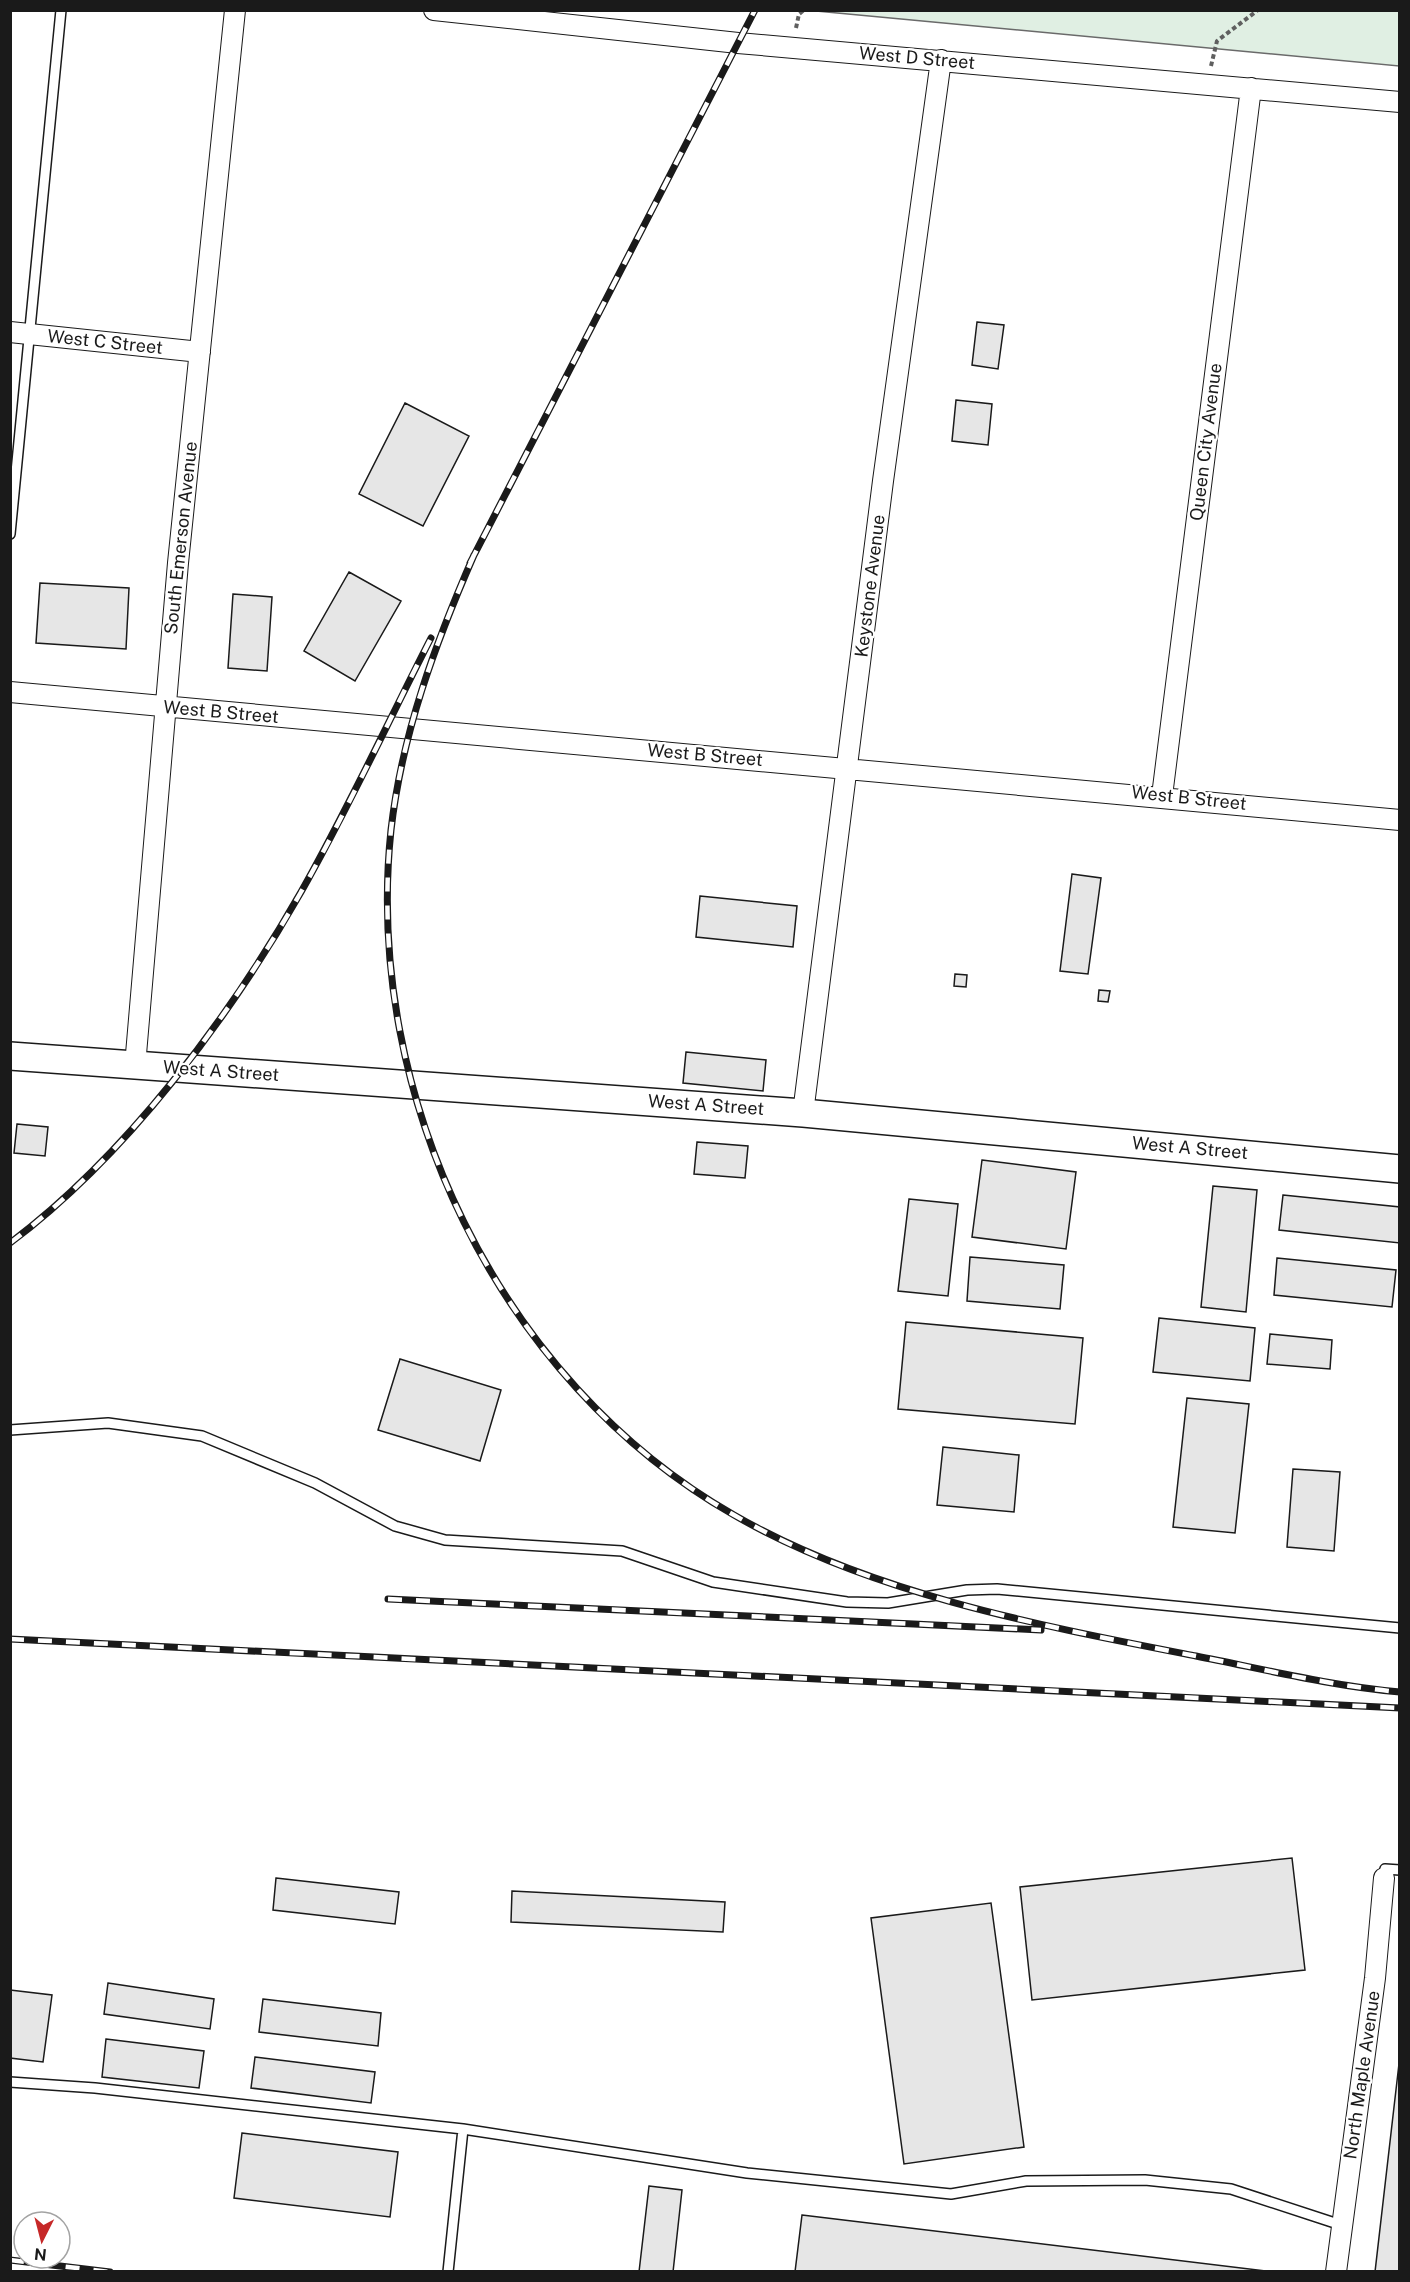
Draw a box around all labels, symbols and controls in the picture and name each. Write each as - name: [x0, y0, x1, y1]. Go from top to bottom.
- street label: West D Street: [858, 42, 976, 73]
- street label: West C Street: [46, 325, 164, 358]
- street label: Queen City Avenue: [1185, 362, 1226, 522]
- street label: South Emerson Avenue: [160, 440, 201, 635]
- street label: Keystone Avenue: [850, 513, 889, 659]
- street label: West B Street: [162, 696, 280, 727]
- street label: West B Street: [646, 739, 764, 770]
- street label: West B Street: [1130, 781, 1248, 814]
- street label: West A Street: [162, 1056, 280, 1085]
- street label: West A Street: [647, 1090, 765, 1119]
- street label: West A Street: [1131, 1132, 1249, 1163]
- street label: North Maple Avenue: [1339, 1989, 1384, 2161]
- north arrow: [12, 2210, 72, 2270]
- text: N: [33, 2244, 48, 2265]

